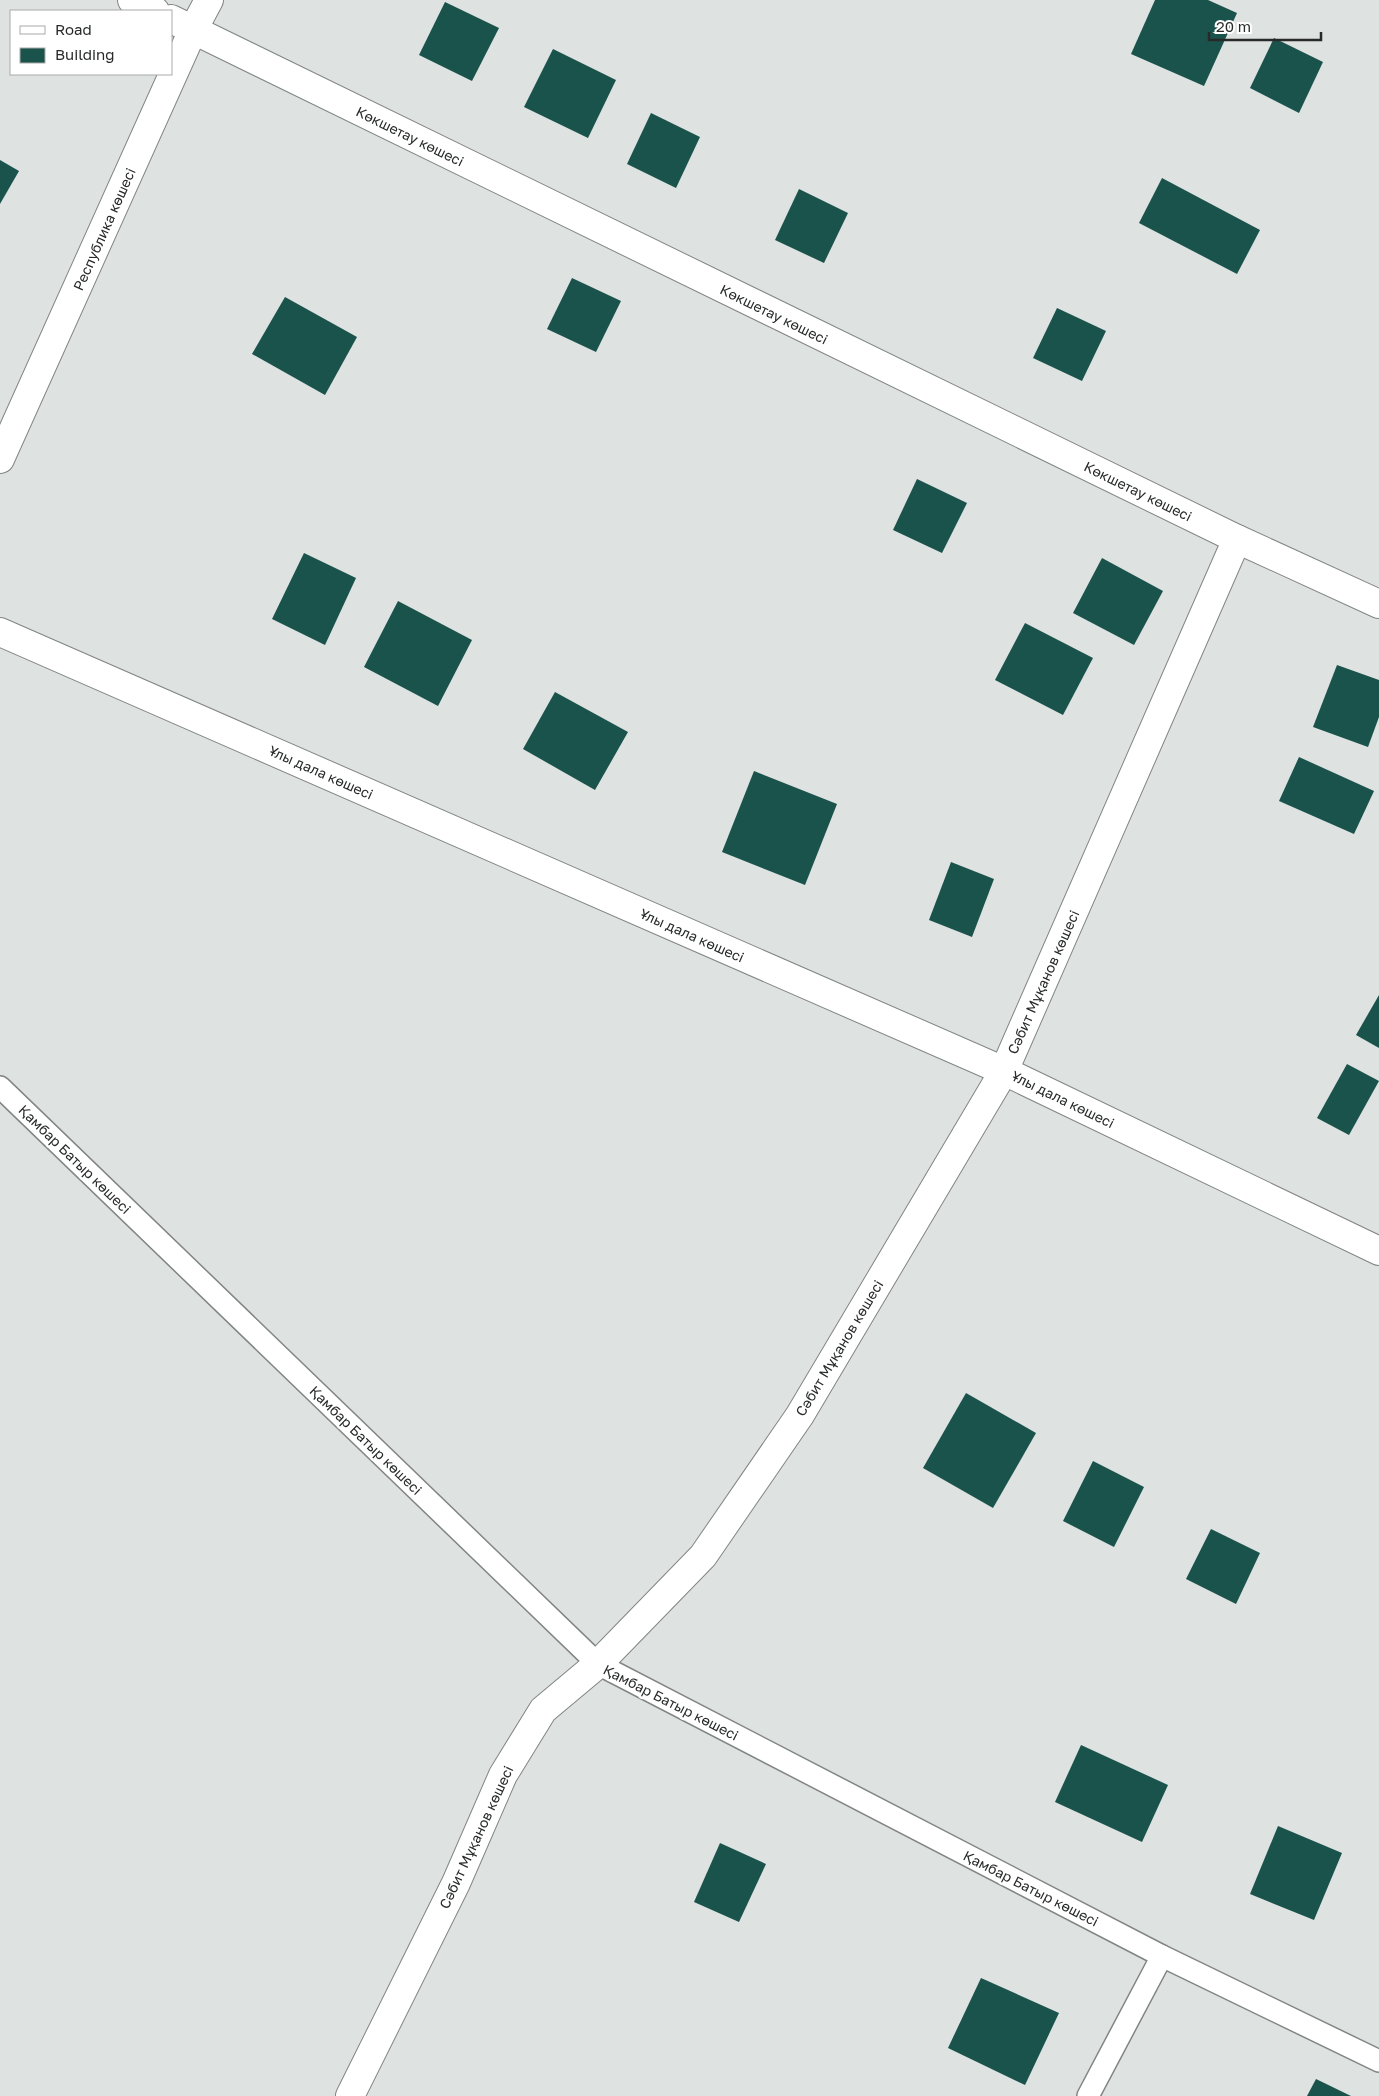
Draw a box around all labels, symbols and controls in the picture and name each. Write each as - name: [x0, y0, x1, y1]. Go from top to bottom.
- legend: [10, 10, 172, 75]
- scale bar: [1209, 10, 1322, 42]
- text: 20 m: [1216, 17, 1251, 35]
- text: Road: [55, 20, 92, 38]
- text: Building: [55, 45, 115, 63]
- street label: Көкшетау көшесі: [353, 103, 467, 169]
- street label: Республика көшесі: [69, 165, 139, 293]
- street label: Көкшетау көшесі: [717, 281, 831, 347]
- street label: Көкшетау көшесі: [1081, 458, 1195, 524]
- street label: Ұлы дала көшесі: [266, 741, 376, 803]
- street label: Ұлы дала көшесі: [637, 904, 747, 966]
- street label: Сәбит Мұқанов көшесі: [1004, 907, 1083, 1057]
- street label: Ұлы дала көшесі: [1009, 1067, 1117, 1131]
- street label: Қамбар Батыр көшесі: [15, 1101, 135, 1217]
- street label: Сәбит Мұқанов көшесі: [792, 1277, 887, 1420]
- street label: Қамбар Батыр көшесі: [306, 1382, 426, 1498]
- street label: Қамбар Батыр көшесі: [601, 1660, 741, 1744]
- street label: Сәбит Мұқанов көшесі: [435, 1763, 518, 1912]
- street label: Қамбар Батыр көшесі: [961, 1846, 1101, 1930]

